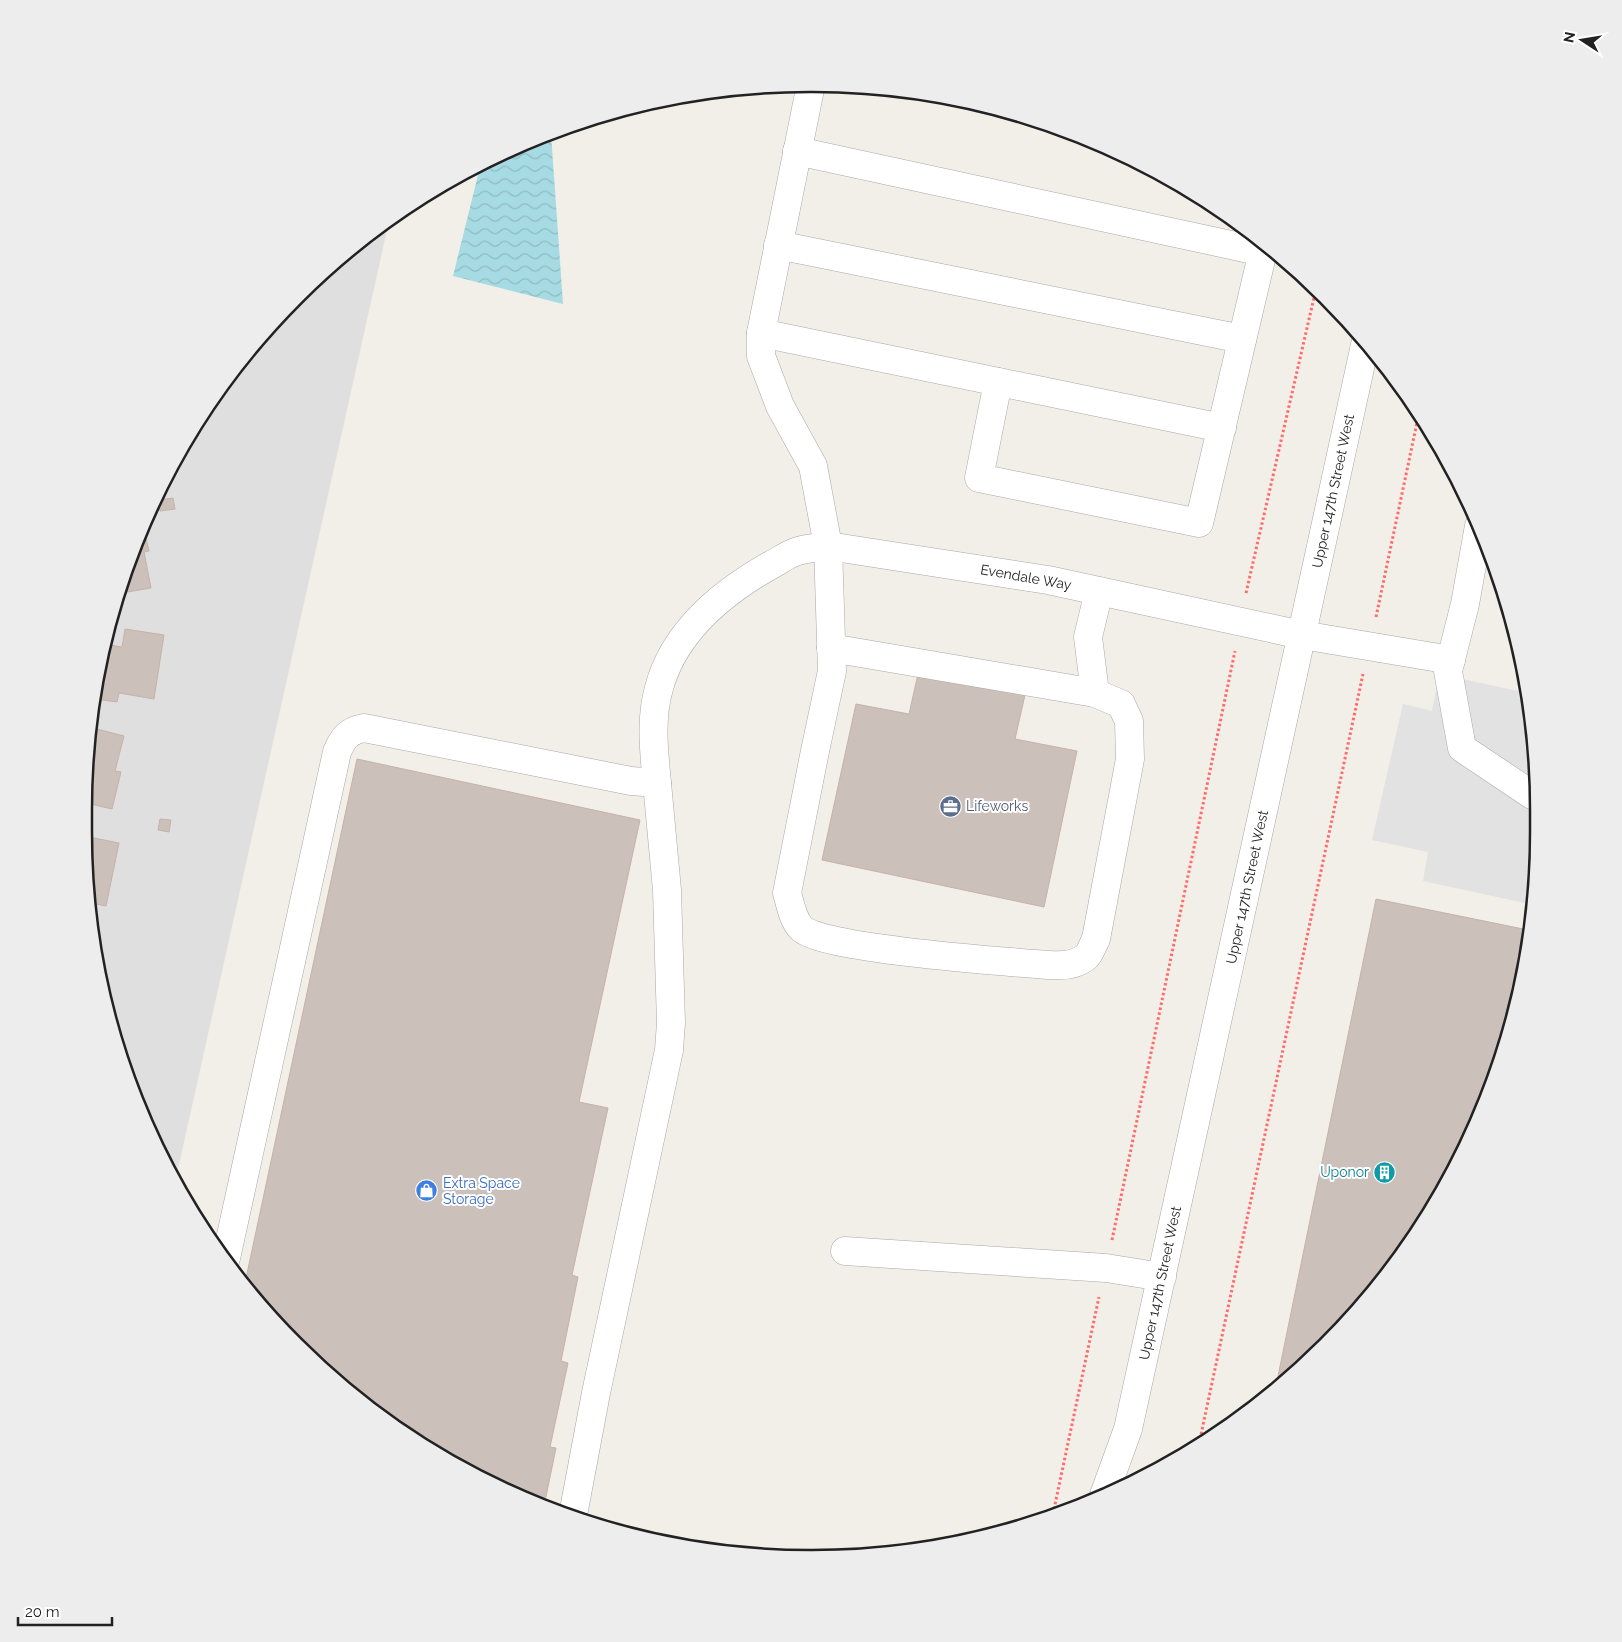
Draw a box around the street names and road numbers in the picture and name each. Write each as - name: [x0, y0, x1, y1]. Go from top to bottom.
- street label: Upper 147th Street West: [1309, 412, 1357, 569]
- street label: Evendale Way: [979, 561, 1073, 593]
- street label: Upper 147th Street West: [1223, 808, 1271, 965]
- street label: Upper 147th Street West: [1136, 1204, 1184, 1361]

